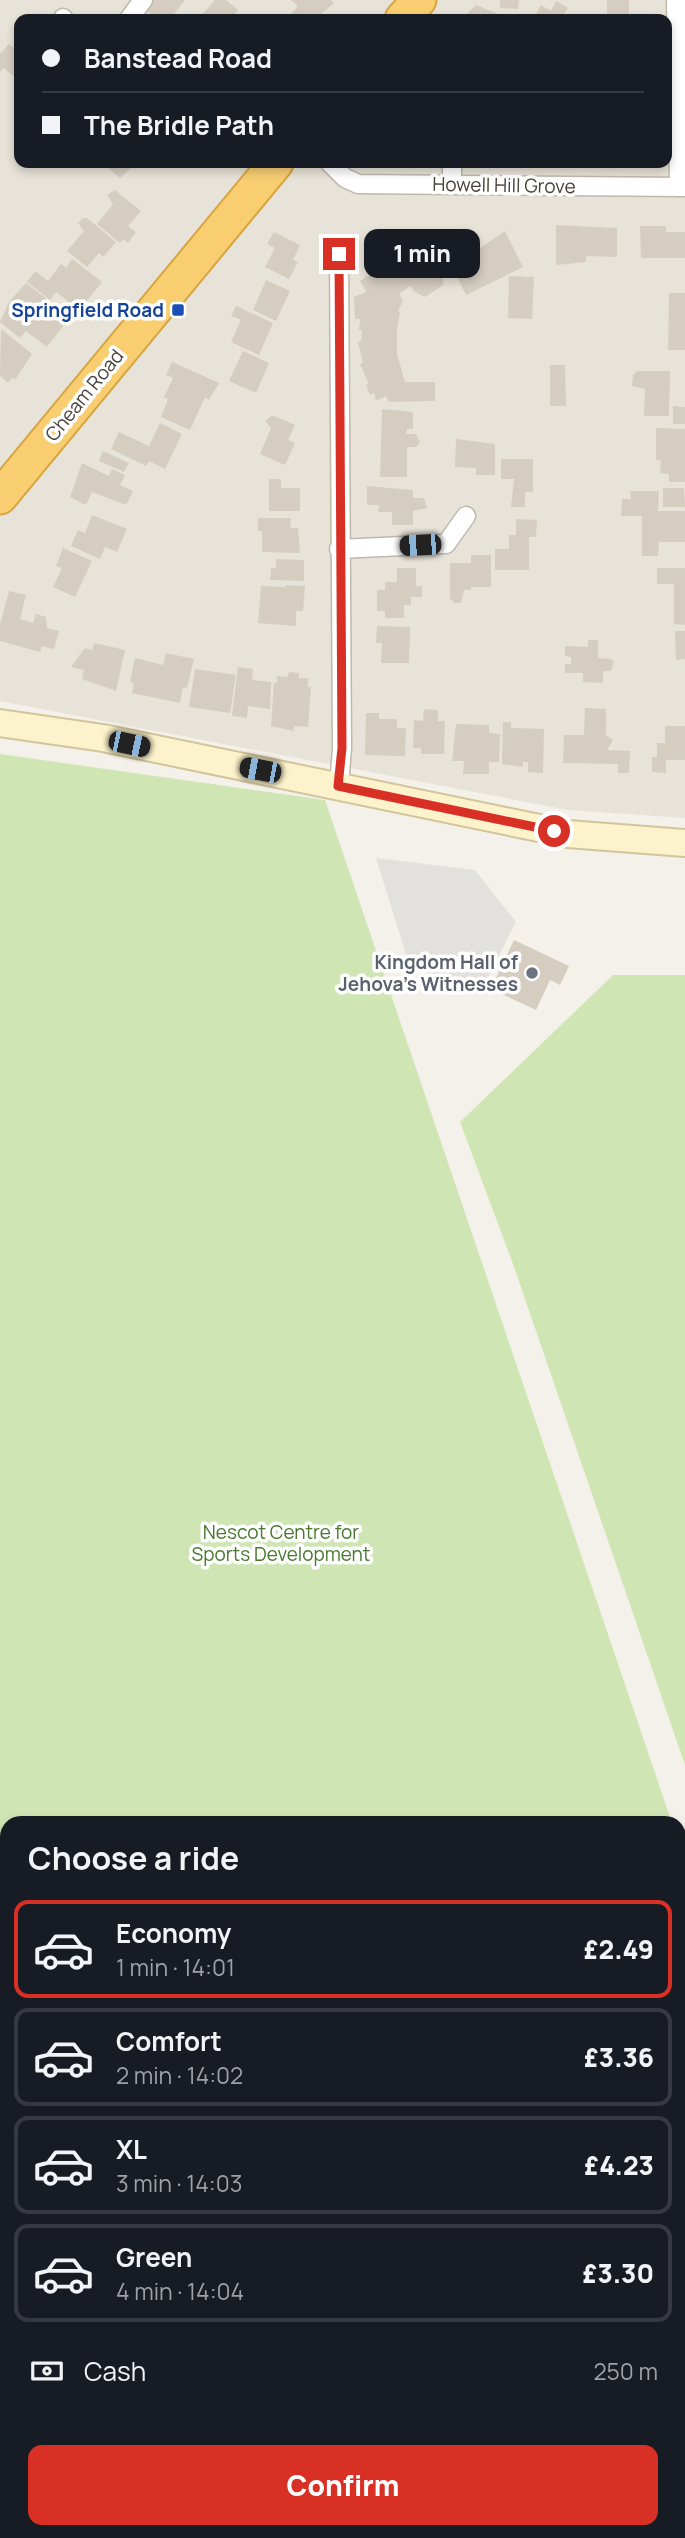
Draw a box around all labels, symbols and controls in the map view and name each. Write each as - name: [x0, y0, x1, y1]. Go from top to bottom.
- text: Banstead Road: [84, 40, 272, 76]
- text: The Bridle Path: [84, 107, 274, 143]
- street label: Howell Hill Grove: [432, 171, 576, 199]
- callout: 1 min: [364, 230, 479, 278]
- text: 1 min: [393, 237, 451, 269]
- route end: [323, 238, 355, 270]
- place label: Springfield Road: [11, 297, 164, 323]
- marker: Springfield Road: [170, 302, 186, 318]
- street label: Cheam Road: [39, 344, 129, 446]
- car: [399, 533, 442, 557]
- car: [107, 729, 152, 759]
- car: [238, 756, 283, 784]
- route start: [538, 815, 570, 847]
- place label: Kingdom Hall of Jehova's Witnesses: [338, 949, 518, 997]
- marker: Kingdom Hall of Jehova's Witnesses: [524, 965, 540, 981]
- park label: Nescot Centre for Sports Development: [192, 1519, 370, 1567]
- text: Choose a ride: [28, 1836, 239, 1880]
- text: Economy: [116, 1915, 231, 1951]
- icon: car: [32, 1918, 95, 1981]
- text: £2.49: [584, 1931, 654, 1967]
- text: 1 min · 14:01: [116, 1951, 235, 1983]
- text: Comfort: [116, 2023, 222, 2059]
- icon: car: [32, 2026, 95, 2089]
- text: £3.36: [584, 2039, 654, 2075]
- text: 2 min · 14:02: [116, 2059, 243, 2091]
- text: XL: [116, 2131, 147, 2167]
- icon: car: [32, 2134, 95, 2197]
- text: £4.23: [584, 2147, 654, 2183]
- text: 3 min · 14:03: [116, 2167, 242, 2199]
- text: Green: [116, 2239, 192, 2275]
- icon: car: [32, 2242, 95, 2305]
- text: £3.30: [583, 2255, 654, 2291]
- text: 4 min · 14:04: [116, 2275, 244, 2307]
- icon: cash: [28, 2352, 66, 2390]
- text: Cash: [84, 2353, 146, 2389]
- text: 250 m: [593, 2355, 658, 2387]
- button: Confirm: [28, 2445, 658, 2525]

